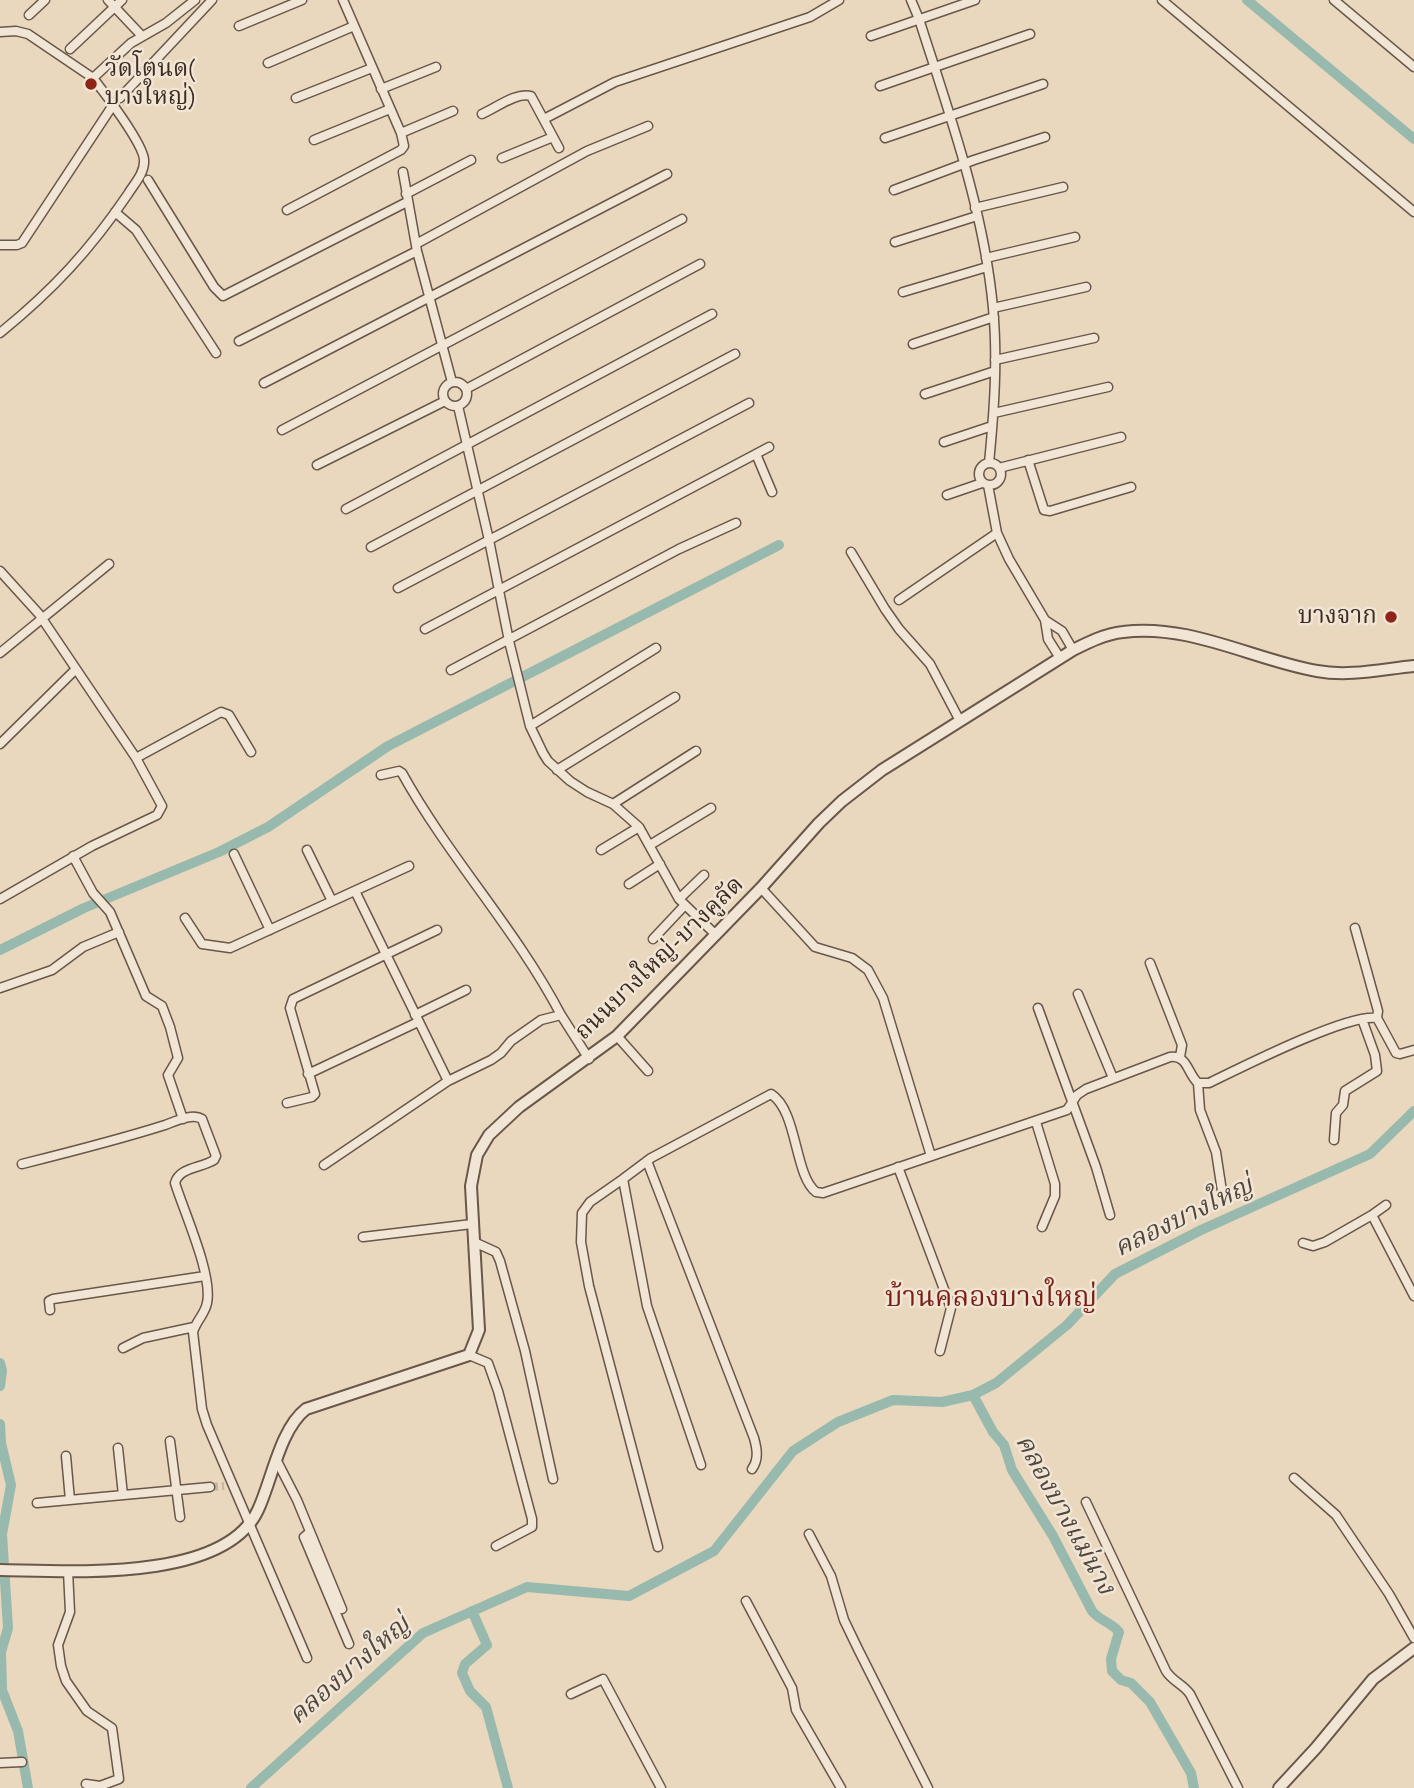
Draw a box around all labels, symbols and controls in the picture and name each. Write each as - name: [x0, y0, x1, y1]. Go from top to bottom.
- place label: วัดโตนด( บางใหญ่): [105, 56, 195, 112]
- marker: วัดโตนด( บางใหญ่): [83, 76, 99, 92]
- place label: บางจาก: [1298, 603, 1377, 631]
- marker: บางจาก: [1383, 609, 1399, 625]
- street label: ถนนบางใหญ่-บางคูลัด: [570, 871, 750, 1047]
- water label: คลองบางใหญ่: [1109, 1171, 1259, 1265]
- district label: บ้านคลองบางใหญ่: [885, 1282, 1097, 1316]
- water label: คลองบางแม่นาง: [1007, 1430, 1121, 1600]
- water label: คลองบางใหญ่: [283, 1610, 417, 1732]

